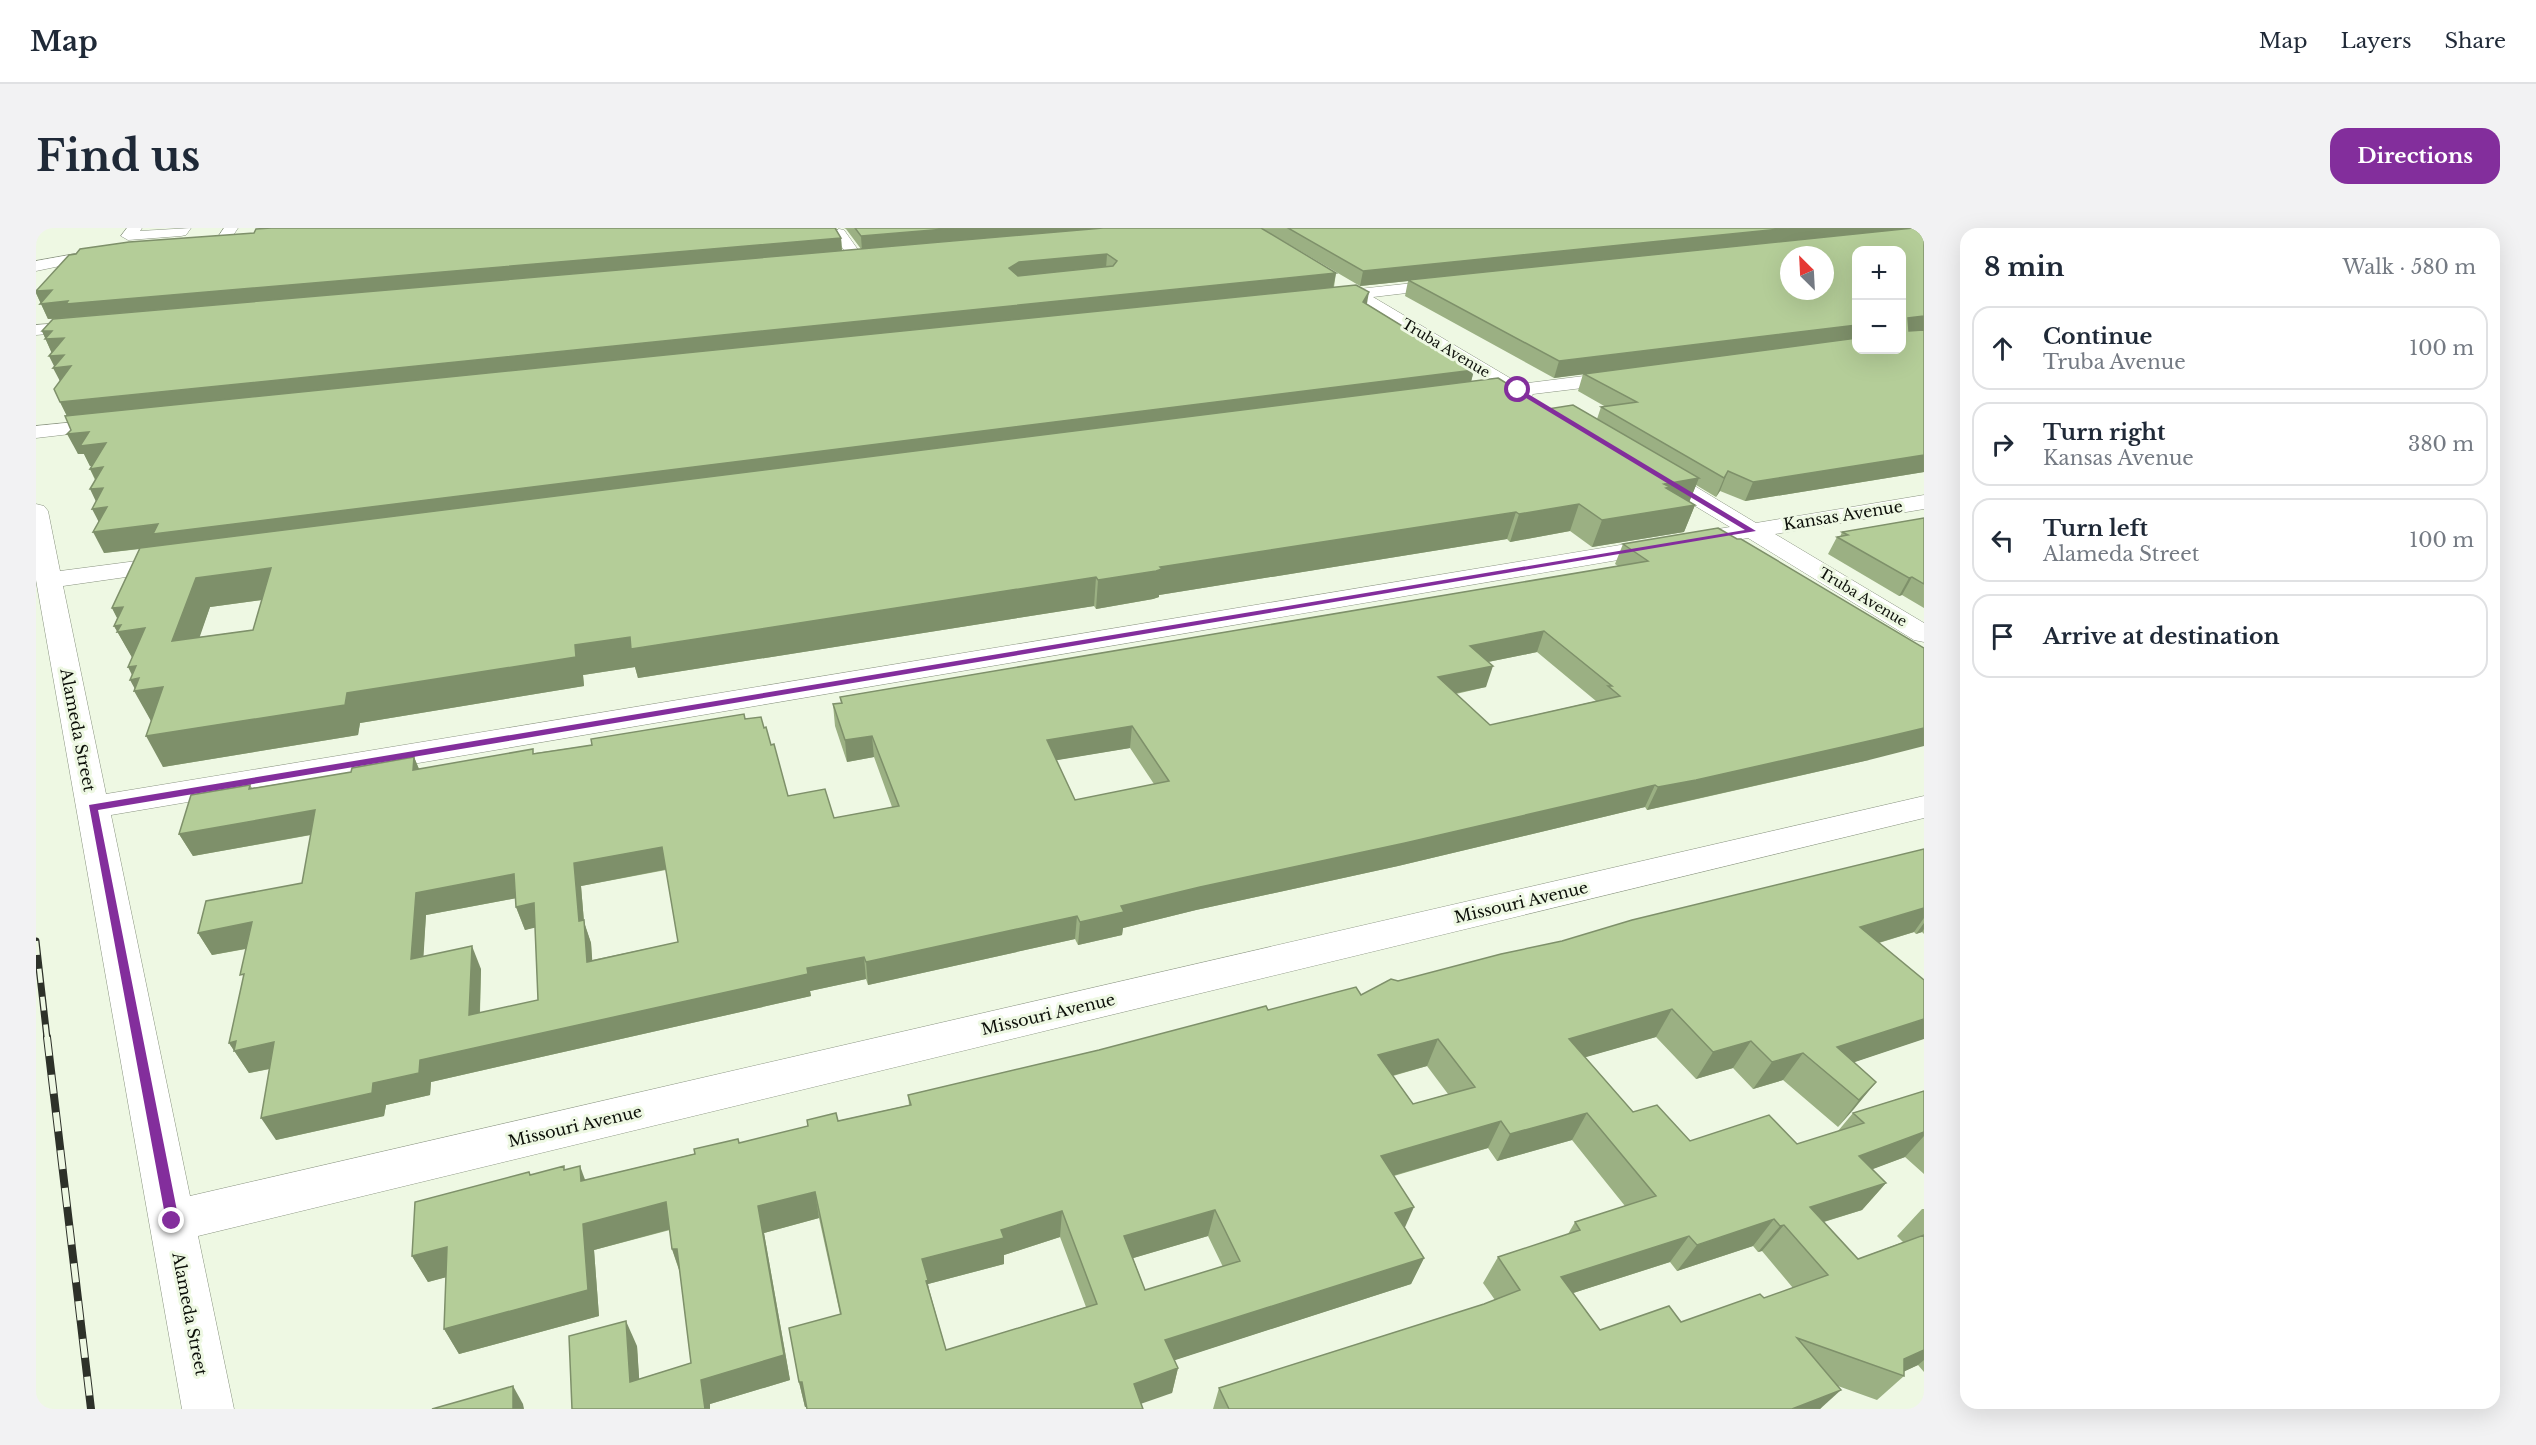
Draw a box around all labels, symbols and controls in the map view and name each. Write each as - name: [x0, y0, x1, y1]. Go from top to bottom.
- text: Map: [30, 24, 98, 59]
- text: Map: [2259, 28, 2308, 54]
- text: Layers: [2341, 28, 2412, 54]
- text: Share: [2445, 28, 2506, 54]
- button: Directions: [2330, 128, 2500, 184]
- text: Find us: [36, 130, 200, 182]
- north arrow: [1780, 246, 1834, 300]
- map controls: [1852, 246, 1906, 354]
- button: +: [1852, 246, 1906, 300]
- text: 8 min: [1984, 251, 2064, 283]
- text: Walk · 580 m: [2342, 255, 2476, 279]
- button: −: [1852, 300, 1906, 354]
- street label: Truba Avenue: [1399, 315, 1493, 381]
- text: Continue: [2043, 323, 2152, 350]
- icon: ahead: [1986, 332, 2019, 365]
- text: 100 m: [2409, 336, 2474, 360]
- text: Truba Avenue: [2043, 350, 2186, 374]
- route start: [1504, 376, 1530, 402]
- text: Turn right: [2043, 419, 2165, 446]
- icon: right: [1986, 428, 2019, 461]
- text: 380 m: [2408, 432, 2474, 456]
- text: Kansas Avenue: [2043, 446, 2194, 470]
- street label: Kansas Avenue: [1782, 496, 1904, 534]
- text: Turn left: [2043, 515, 2148, 542]
- icon: left: [1986, 524, 2019, 557]
- text: 100 m: [2409, 528, 2474, 552]
- text: Alameda Street: [2043, 542, 2199, 566]
- street label: Truba Avenue: [1816, 564, 1910, 630]
- icon: arrive: [1986, 620, 2019, 653]
- text: Arrive at destination: [2043, 623, 2280, 650]
- street label: Alameda Street: [56, 666, 100, 793]
- street label: Missouri Avenue: [1452, 877, 1590, 927]
- street label: Missouri Avenue: [979, 989, 1117, 1039]
- street label: Missouri Avenue: [506, 1101, 644, 1151]
- route end: [158, 1207, 184, 1233]
- street label: Alameda Street: [168, 1250, 212, 1377]

